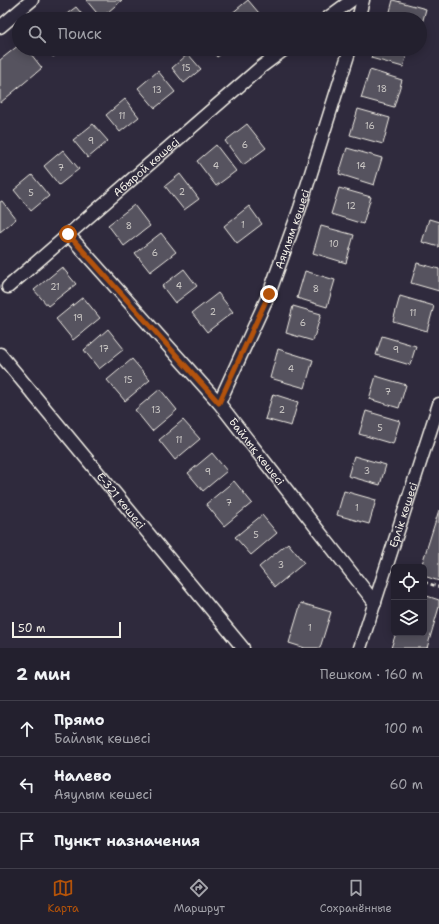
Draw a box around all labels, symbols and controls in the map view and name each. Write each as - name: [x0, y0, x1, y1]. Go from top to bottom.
- search box: [12, 12, 427, 56]
- icon: search: [26, 23, 48, 45]
- text: Поиск: [58, 24, 102, 44]
- house number: 15: [181, 62, 191, 74]
- house number: 18: [377, 83, 387, 95]
- house number: 13: [152, 84, 162, 96]
- house number: 11: [118, 110, 126, 122]
- house number: 16: [365, 120, 375, 132]
- street label: Абырой көшесі: [110, 134, 182, 200]
- house number: 9: [88, 135, 94, 147]
- house number: 6: [242, 139, 248, 151]
- house number: 4: [213, 160, 219, 172]
- house number: 14: [356, 160, 366, 172]
- house number: 7: [58, 162, 64, 174]
- house number: 2: [179, 186, 185, 198]
- house number: 5: [28, 187, 34, 199]
- street label: Аяулым көшесі: [271, 187, 313, 271]
- house number: 12: [346, 200, 356, 212]
- house number: 1: [241, 219, 245, 231]
- house number: 8: [126, 220, 132, 232]
- route start: [59, 225, 77, 243]
- house number: 10: [329, 238, 339, 250]
- house number: 6: [152, 247, 158, 259]
- house number: 4: [176, 280, 182, 292]
- house number: 21: [50, 281, 60, 293]
- house number: 8: [313, 283, 319, 295]
- route end: [260, 285, 278, 303]
- house number: 2: [210, 306, 216, 318]
- house number: 11: [409, 307, 417, 319]
- house number: 19: [73, 312, 83, 324]
- house number: 6: [300, 317, 306, 329]
- house number: 17: [99, 343, 109, 355]
- house number: 9: [393, 344, 399, 356]
- house number: 4: [288, 363, 294, 375]
- house number: 15: [123, 374, 133, 386]
- house number: 7: [385, 386, 391, 398]
- house number: 13: [151, 404, 161, 416]
- house number: 2: [279, 404, 285, 416]
- street label: Байлық көшесі: [226, 414, 288, 488]
- house number: 5: [377, 422, 383, 434]
- house number: 11: [175, 434, 183, 446]
- house number: 3: [364, 465, 370, 477]
- house number: 9: [205, 466, 211, 478]
- street label: Е-321 көшесі: [93, 469, 149, 532]
- street label: Ерлік көшесі: [386, 480, 421, 549]
- house number: 7: [226, 497, 232, 509]
- house number: 1: [355, 502, 359, 514]
- house number: 5: [253, 529, 259, 541]
- house number: 3: [278, 559, 284, 571]
- map controls: [391, 564, 427, 636]
- button: locate: [391, 564, 427, 600]
- button: layers: [391, 600, 427, 636]
- scale bar: [12, 620, 121, 639]
- text: 50 m: [18, 621, 46, 636]
- house number: 1: [308, 622, 312, 634]
- text: 2 мин: [16, 663, 71, 685]
- text: Пешком · 160 m: [320, 666, 423, 683]
- text: Прямо: [54, 710, 104, 730]
- icon: ahead: [16, 718, 38, 740]
- text: 100 m: [384, 720, 423, 737]
- text: Байлық көшесі: [54, 730, 151, 747]
- text: Налево: [54, 766, 112, 786]
- icon: left: [16, 774, 38, 796]
- text: 60 m: [390, 776, 423, 793]
- text: Аяулым көшесі: [54, 786, 153, 803]
- icon: arrive: [16, 830, 38, 852]
- text: Пункт назначения: [54, 831, 200, 851]
- tab: Карта: [47, 877, 79, 916]
- tab: Маршрут: [174, 877, 225, 916]
- tab: Сохранённые: [320, 877, 392, 916]

